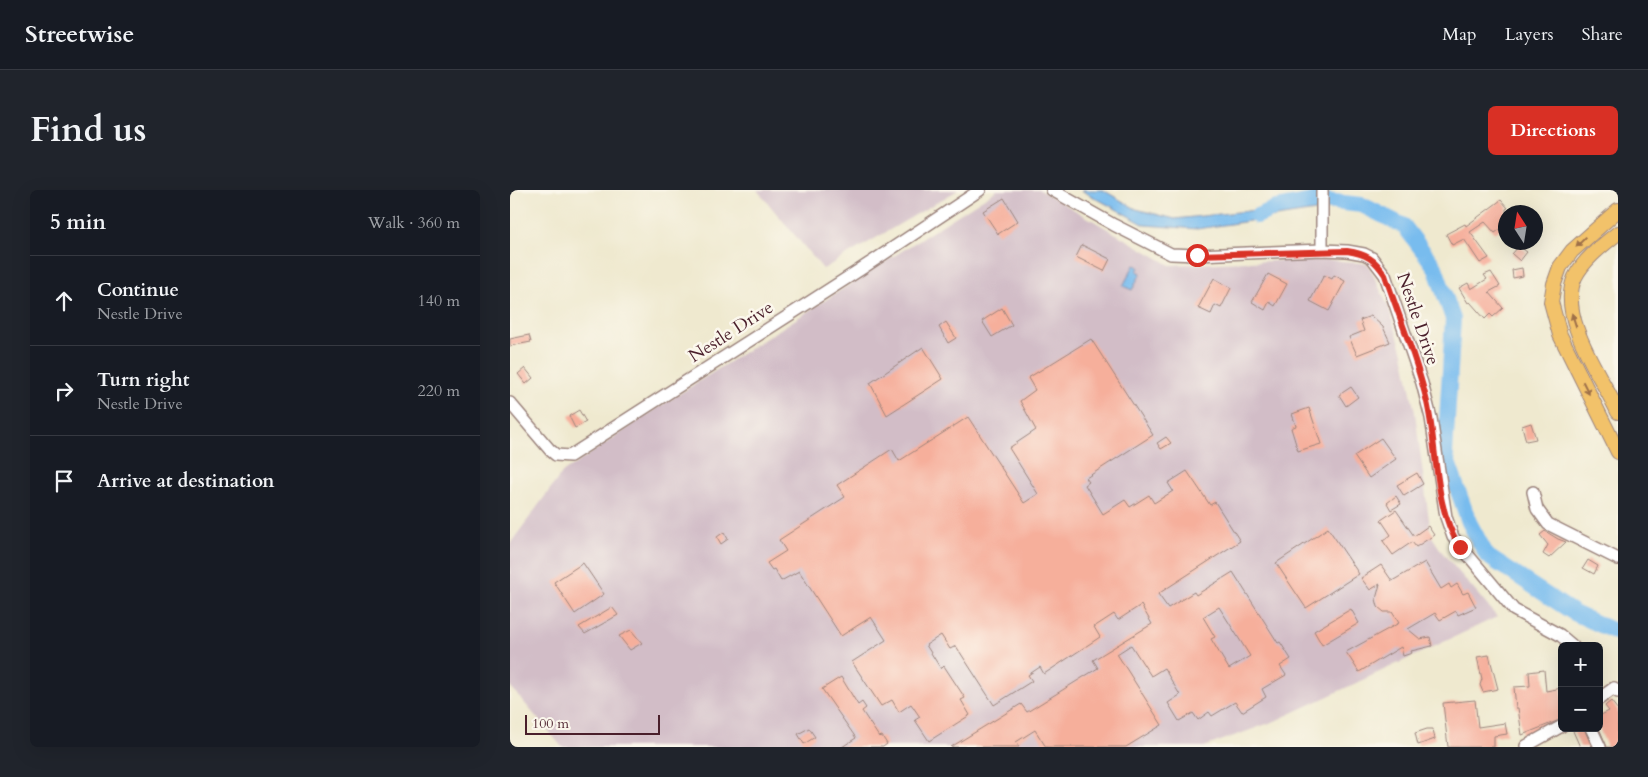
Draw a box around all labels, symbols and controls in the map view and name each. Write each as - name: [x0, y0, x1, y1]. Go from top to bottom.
- text: Streetwise: [25, 18, 134, 51]
- text: Map: [1442, 22, 1477, 47]
- text: Layers: [1505, 22, 1554, 47]
- text: Share: [1582, 22, 1623, 47]
- text: Find us: [30, 106, 146, 154]
- button: Directions: [1488, 106, 1618, 155]
- north arrow: [1498, 205, 1543, 250]
- text: 5 min: [50, 208, 106, 237]
- text: Walk · 360 m: [368, 212, 460, 234]
- one-way arrow: [1576, 236, 1588, 248]
- route start: [1186, 244, 1209, 267]
- street label: Nestle Drive: [1390, 269, 1446, 369]
- text: Continue: [97, 277, 179, 303]
- icon: ahead: [50, 287, 78, 315]
- text: 140 m: [418, 290, 460, 312]
- street label: Nestle Drive: [684, 295, 778, 369]
- text: Nestle Drive: [97, 303, 183, 325]
- one-way arrow: [1570, 313, 1577, 328]
- text: Turn right: [97, 367, 189, 393]
- icon: right: [50, 377, 78, 405]
- text: 220 m: [418, 380, 460, 402]
- one-way arrow: [1582, 380, 1590, 395]
- text: Nestle Drive: [97, 393, 183, 415]
- icon: arrive: [50, 467, 78, 495]
- text: Arrive at destination: [97, 468, 274, 494]
- route end: [1449, 536, 1472, 559]
- map controls: [1558, 642, 1603, 732]
- button: +: [1558, 642, 1603, 687]
- button: −: [1558, 687, 1603, 732]
- scale bar: [525, 712, 660, 735]
- text: 100 m: [532, 714, 569, 733]

